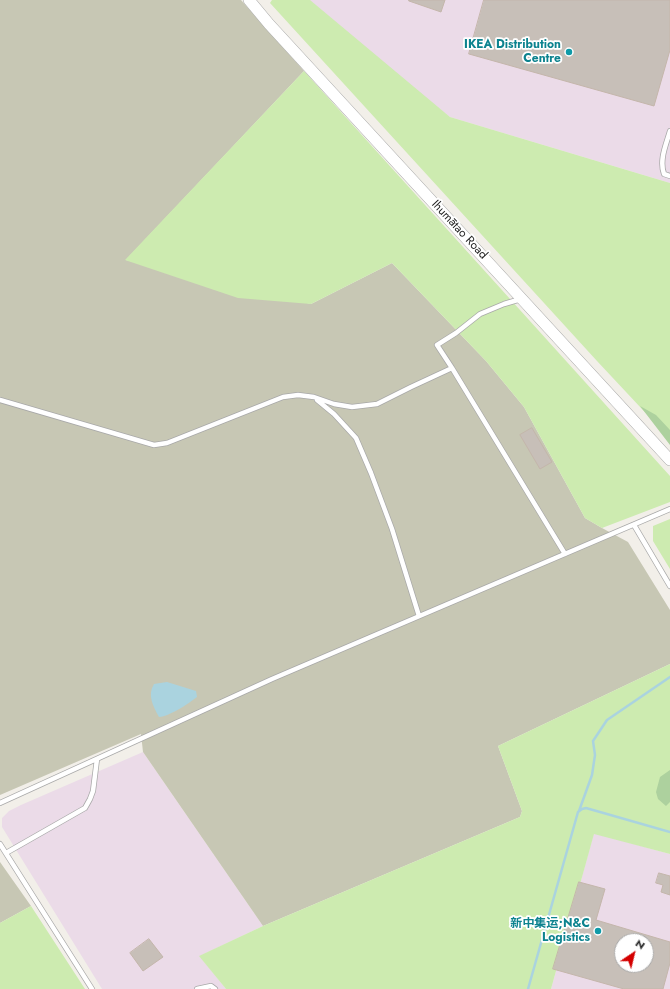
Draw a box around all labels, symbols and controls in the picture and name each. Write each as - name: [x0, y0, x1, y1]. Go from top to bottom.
- place label: IKEA Distribution Centre: [464, 38, 561, 66]
- marker: IKEA Distribution Centre: [564, 47, 574, 57]
- street label: Ihumātao Road: [428, 198, 490, 262]
- place label: 新中集运;N&C Logistics: [510, 917, 590, 945]
- marker: 新中集运;N&C Logistics: [593, 926, 603, 936]
- north arrow: [614, 933, 654, 973]
- text: N: [632, 935, 648, 953]

